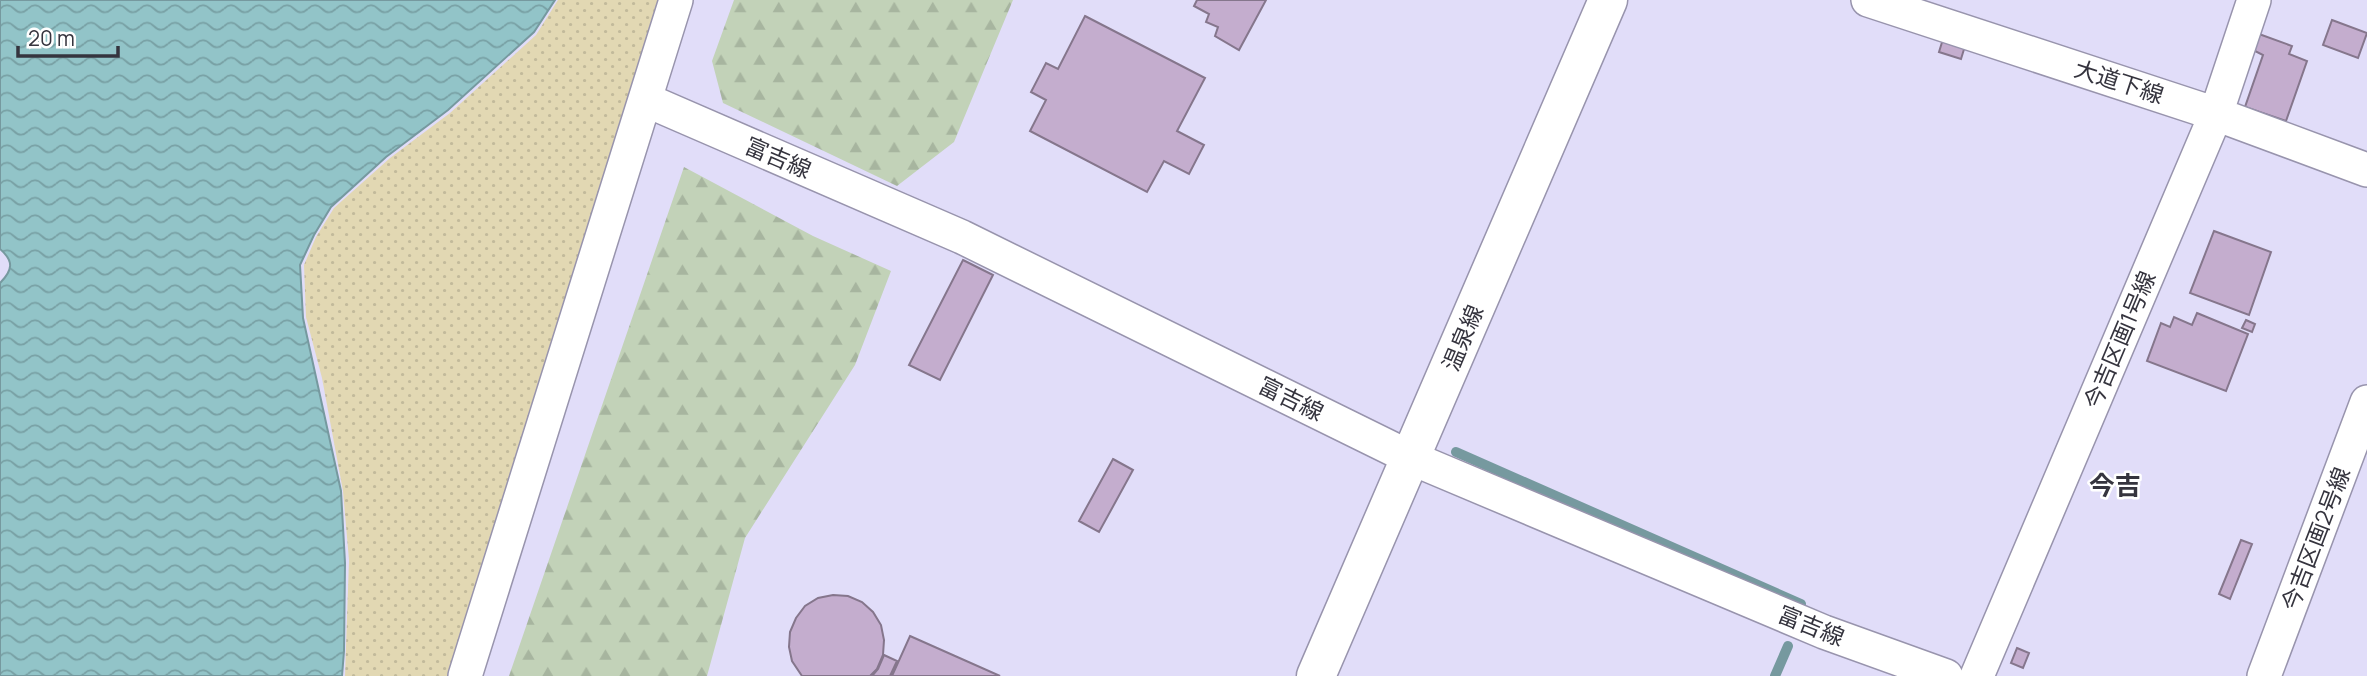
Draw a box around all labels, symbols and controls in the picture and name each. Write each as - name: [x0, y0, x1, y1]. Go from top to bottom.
- scale bar: [18, 14, 117, 58]
- text: 20 m: [28, 24, 75, 52]
- street label: 大道下線: [2071, 52, 2168, 110]
- street label: 富吉線: [740, 129, 816, 185]
- street label: 今吉区画1号線: [2076, 266, 2163, 414]
- street label: 温泉線: [1434, 300, 1490, 376]
- street label: 富吉線: [1253, 369, 1329, 428]
- street label: 今吉区画2号線: [2273, 462, 2357, 615]
- district label: 今吉: [2089, 467, 2141, 503]
- street label: 富吉線: [1773, 597, 1849, 653]

